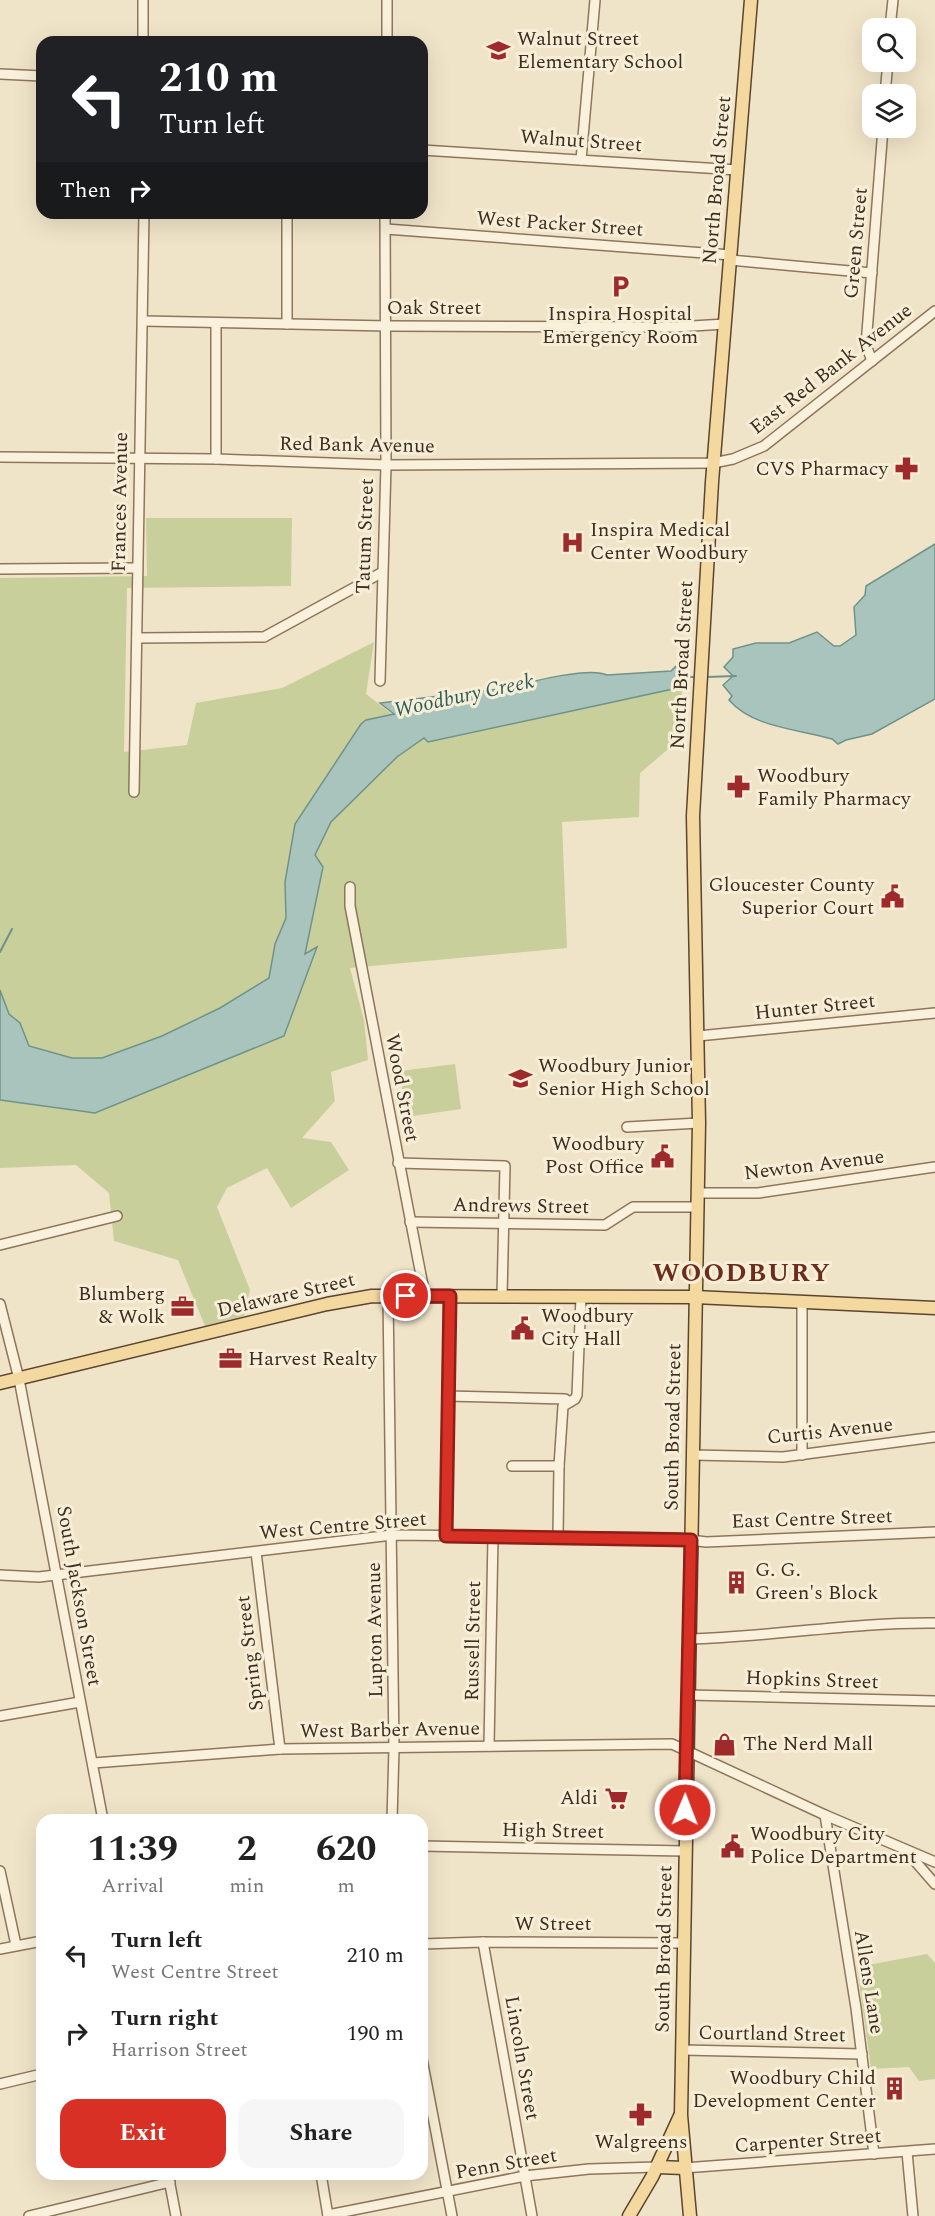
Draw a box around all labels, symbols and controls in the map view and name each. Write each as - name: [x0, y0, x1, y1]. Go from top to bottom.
- map controls: [862, 18, 916, 138]
- button: search: [862, 18, 916, 72]
- place label: Walnut Street Elementary School: [517, 24, 683, 77]
- school or university icon: Walnut Street Elementary School: [486, 37, 512, 63]
- text: 210 m: [159, 47, 278, 110]
- icon: left: [60, 60, 138, 138]
- button: layers: [862, 84, 916, 138]
- street label: North Broad Street: [695, 95, 739, 265]
- text: Turn left: [159, 104, 265, 146]
- street label: Walnut Street: [519, 122, 643, 160]
- text: Then: [60, 174, 111, 207]
- icon: right: [123, 174, 156, 207]
- street label: Green Street: [836, 186, 876, 300]
- street label: West Packer Street: [476, 203, 644, 245]
- parking icon: Inspira Hospital Emergency Room: [607, 274, 633, 300]
- street label: Oak Street: [387, 293, 481, 323]
- street label: East Red Bank Avenue: [743, 296, 919, 442]
- place label: Inspira Hospital Emergency Room: [542, 299, 698, 352]
- street label: Red Bank Avenue: [279, 429, 435, 461]
- street label: Frances Avenue: [104, 432, 136, 572]
- place label: CVS Pharmacy: [755, 454, 889, 484]
- pharmacy icon: CVS Pharmacy: [893, 456, 919, 482]
- street label: Tatum Street: [348, 478, 382, 594]
- place label: Inspira Medical Center Woodbury: [590, 515, 749, 568]
- hospital icon: Inspira Medical Center Woodbury: [559, 529, 585, 555]
- street label: North Broad Street: [663, 580, 701, 750]
- water label: Woodbury Creek: [391, 665, 537, 726]
- place label: Woodbury Family Pharmacy: [757, 761, 912, 814]
- pharmacy icon: Woodbury Family Pharmacy: [726, 774, 752, 800]
- place label: Gloucester County Superior Court: [708, 870, 875, 923]
- public building icon: Gloucester County Superior Court: [879, 883, 905, 909]
- street label: Hunter Street: [753, 986, 877, 1028]
- street label: Wood Street: [377, 1031, 427, 1145]
- place label: Woodbury Junior Senior High School: [538, 1051, 710, 1104]
- school or university icon: Woodbury Junior Senior High School: [507, 1065, 533, 1091]
- place label: Woodbury Post Office: [545, 1129, 645, 1182]
- street label: Newton Avenue: [742, 1142, 886, 1188]
- public building icon: Woodbury Post Office: [649, 1143, 675, 1169]
- street label: Andrews Street: [452, 1190, 590, 1222]
- district label: WOODBURY: [653, 1253, 831, 1293]
- street label: Delaware Street: [214, 1265, 358, 1325]
- pin: [380, 1270, 431, 1321]
- place label: Blumberg & Wolk: [78, 1279, 165, 1332]
- icon: arrive: [389, 1279, 422, 1312]
- office icon: Blumberg & Wolk: [170, 1293, 196, 1319]
- place label: Woodbury City Hall: [541, 1301, 635, 1354]
- public building icon: Woodbury City Hall: [510, 1315, 536, 1341]
- street label: South Broad Street: [657, 1343, 689, 1511]
- place label: Harvest Realty: [248, 1344, 378, 1374]
- office icon: Harvest Realty: [217, 1346, 243, 1372]
- street label: Curtis Avenue: [765, 1409, 895, 1453]
- street label: East Centre Street: [731, 1501, 893, 1537]
- street label: South Jackson Street: [48, 1503, 110, 1689]
- street label: West Centre Street: [258, 1504, 428, 1548]
- place label: G. G. Green's Block: [755, 1555, 878, 1608]
- street label: Lupton Avenue: [359, 1562, 391, 1698]
- building icon: G. G. Green's Block: [724, 1569, 750, 1595]
- street label: Russell Street: [457, 1581, 489, 1701]
- street label: Spring Street: [228, 1594, 272, 1712]
- street label: Hopkins Street: [745, 1663, 879, 1697]
- street label: West Barber Avenue: [300, 1713, 480, 1747]
- place label: The Nerd Mall: [743, 1729, 873, 1759]
- shop icon: The Nerd Mall: [712, 1731, 738, 1757]
- position arrow: [653, 1778, 717, 1842]
- place label: Aldi: [560, 1783, 598, 1813]
- supermarket icon: Aldi: [603, 1785, 629, 1811]
- street label: High Street: [502, 1815, 604, 1847]
- place label: Woodbury City Police Department: [750, 1819, 917, 1872]
- text: 11:39: [87, 1822, 178, 1877]
- text: 2: [237, 1822, 257, 1877]
- text: 620: [316, 1822, 376, 1877]
- public building icon: Woodbury City Police Department: [719, 1833, 745, 1859]
- street label: South Broad Street: [648, 1865, 680, 2033]
- text: Arrival: [102, 1871, 164, 1901]
- text: min: [229, 1871, 264, 1901]
- text: m: [338, 1871, 355, 1901]
- street label: W Street: [514, 1909, 592, 1939]
- text: Turn left: [111, 1924, 203, 1957]
- street label: Allens Lane: [846, 1928, 892, 2036]
- icon: left: [60, 1939, 93, 1972]
- text: 210 m: [347, 1939, 404, 1972]
- text: West Centre Street: [111, 1957, 279, 1987]
- street label: Lincoln Street: [496, 1993, 548, 2123]
- text: Turn right: [111, 2002, 218, 2035]
- icon: right: [60, 2017, 93, 2050]
- text: 190 m: [347, 2017, 404, 2050]
- street label: Courtland Street: [698, 2018, 846, 2050]
- text: Harrison Street: [111, 2035, 248, 2065]
- place label: Woodbury Child Development Center: [692, 2063, 876, 2116]
- building icon: Woodbury Child Development Center: [881, 2076, 907, 2102]
- button: Exit: [60, 2099, 226, 2168]
- button: Share: [238, 2099, 404, 2168]
- pharmacy icon: Walgreens: [628, 2101, 654, 2127]
- street label: Carpenter Street: [734, 2121, 882, 2161]
- place label: Walgreens: [594, 2127, 688, 2157]
- street label: Penn Street: [453, 2140, 559, 2188]

